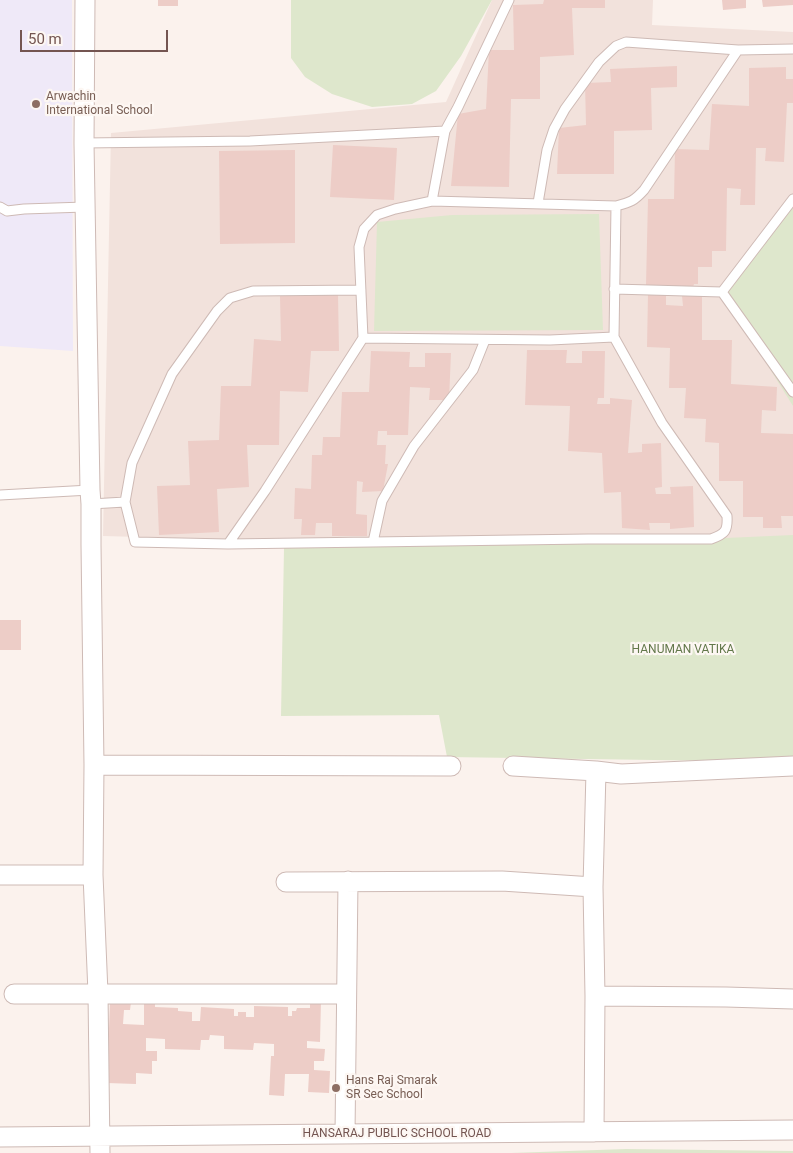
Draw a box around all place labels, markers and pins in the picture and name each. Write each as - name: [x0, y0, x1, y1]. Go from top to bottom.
- place label: Arwachin International School: [46, 90, 153, 118]
- marker: Arwachin International School: [30, 98, 42, 110]
- place label: Hans Raj Smarak SR Sec School: [346, 1074, 437, 1102]
- marker: Hans Raj Smarak SR Sec School: [330, 1082, 342, 1094]

